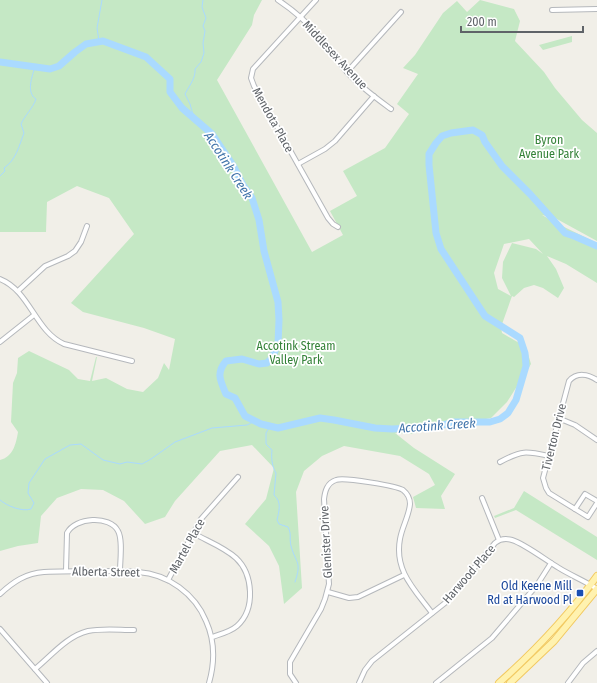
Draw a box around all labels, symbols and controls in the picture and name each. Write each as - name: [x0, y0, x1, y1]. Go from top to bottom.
- scale bar: [461, 8, 583, 34]
- text: 200 m: [467, 15, 497, 29]
- street label: Middlesex Avenue: [300, 18, 370, 92]
- street label: Mendota Place: [249, 85, 297, 155]
- water label: Accotink Creek: [201, 128, 256, 202]
- park label: Byron Avenue Park: [519, 133, 579, 161]
- park label: Accotink Stream Valley Park: [257, 339, 335, 367]
- street label: Tiverton Drive: [539, 402, 569, 472]
- water label: Accotink Creek: [397, 415, 477, 436]
- street label: Glenister Drive: [317, 505, 335, 579]
- street label: Martel Place: [166, 516, 208, 576]
- street label: Harwood Place: [440, 542, 498, 606]
- street label: Alberta Street: [72, 564, 140, 580]
- place label: Old Keene Mill Rd at Harwood Pl: [487, 579, 572, 607]
- marker: Old Keene Mill Rd at Harwood Pl: [575, 588, 585, 598]

